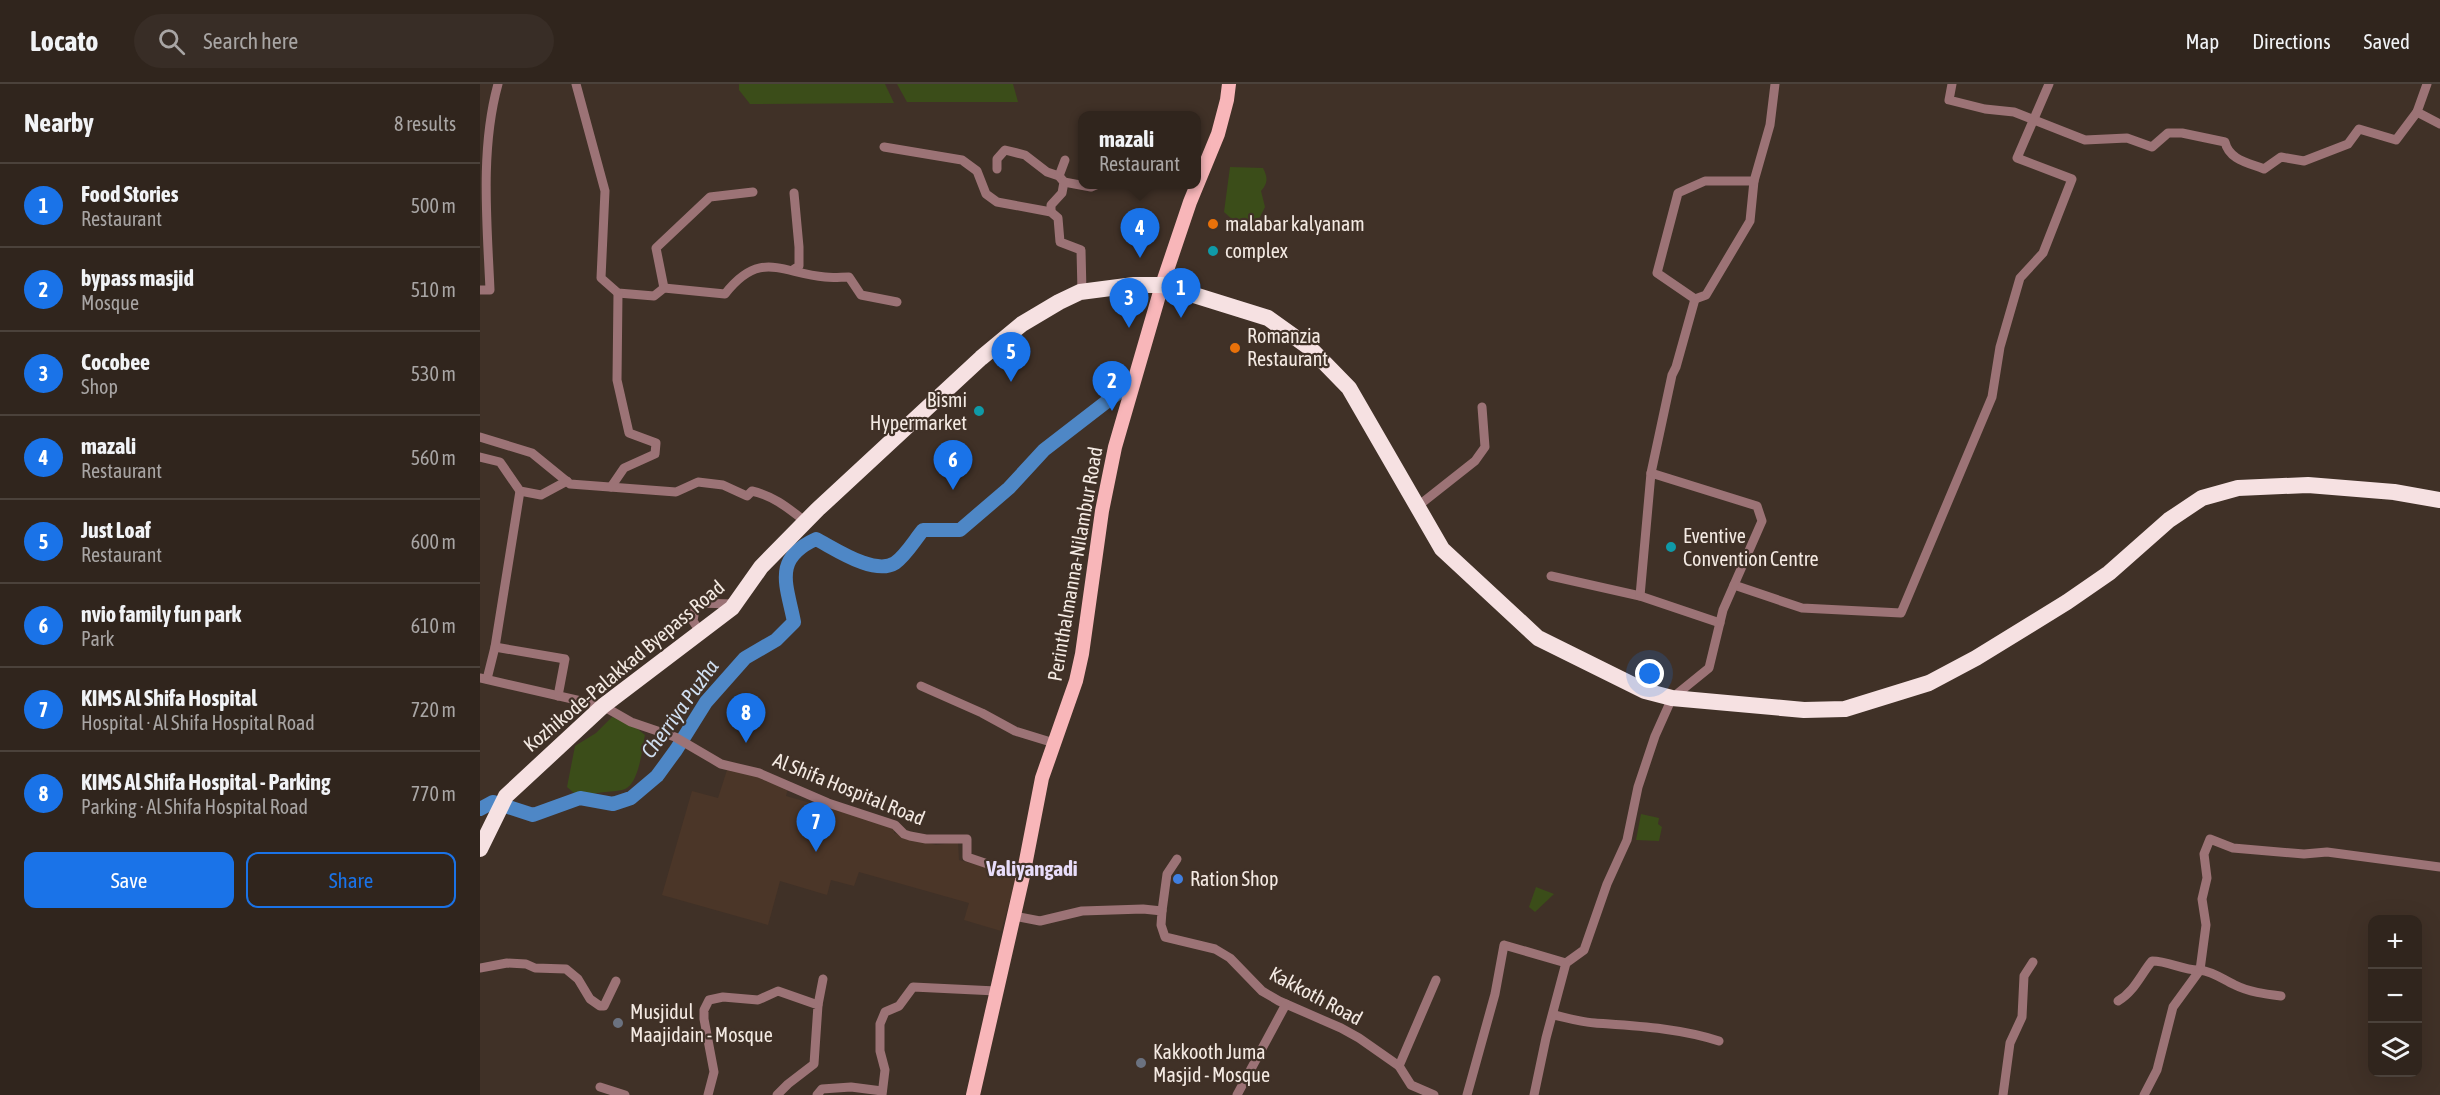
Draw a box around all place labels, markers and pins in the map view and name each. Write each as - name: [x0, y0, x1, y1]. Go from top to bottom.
- pin: 4: [1120, 208, 1160, 258]
- place label: malabar kalyanam: [1225, 212, 1365, 235]
- marker: malabar kalyanam: [1206, 217, 1220, 231]
- place label: complex: [1225, 239, 1288, 262]
- marker: complex: [1206, 244, 1220, 258]
- pin: 1: [1162, 268, 1200, 318]
- pin: 3: [1110, 278, 1148, 328]
- place label: Romanzia Restaurant: [1247, 324, 1328, 370]
- pin: 5: [992, 332, 1030, 382]
- marker: Romanzia Restaurant: [1228, 341, 1242, 355]
- pin: 2: [1092, 362, 1132, 411]
- place label: Bismi Hypermarket: [870, 388, 967, 434]
- marker: Bismi Hypermarket: [972, 404, 986, 418]
- pin: 6: [934, 440, 972, 490]
- place label: Eventive Convention Centre: [1683, 524, 1819, 570]
- marker: Eventive Convention Centre: [1664, 540, 1678, 554]
- pin: 8: [726, 694, 766, 743]
- pin: 7: [796, 802, 836, 852]
- place label: Ration Shop: [1190, 867, 1278, 890]
- marker: Ration Shop: [1171, 872, 1185, 886]
- place label: Musjidul Maajidain - Mosque: [630, 1000, 773, 1046]
- marker: Musjidul Maajidain - Mosque: [611, 1016, 625, 1030]
- place label: Kakkooth Juma Masjid - Mosque: [1153, 1040, 1270, 1086]
- marker: Kakkooth Juma Masjid - Mosque: [1134, 1056, 1148, 1070]

